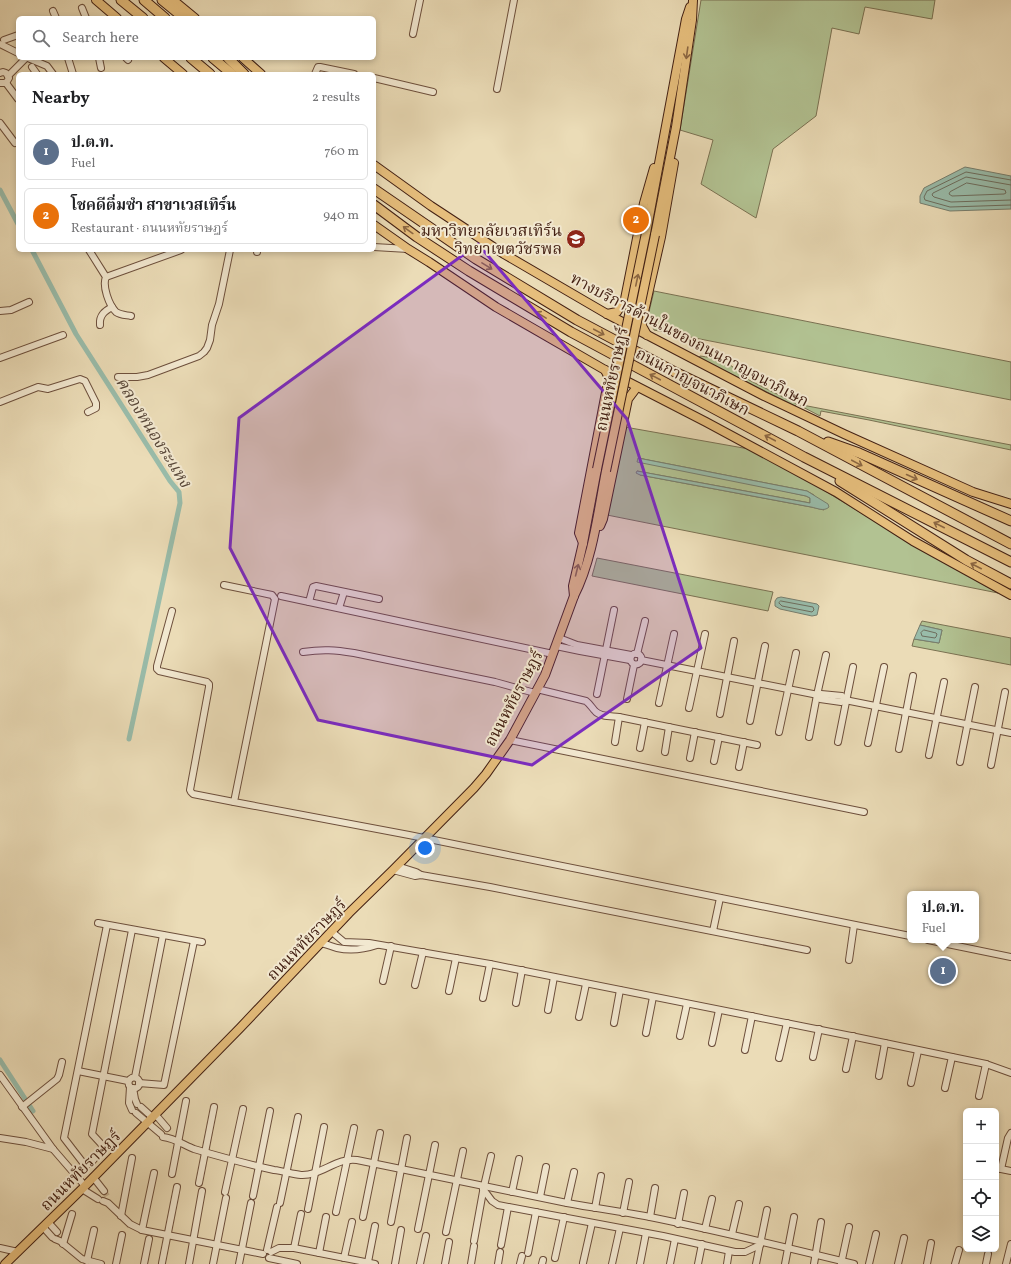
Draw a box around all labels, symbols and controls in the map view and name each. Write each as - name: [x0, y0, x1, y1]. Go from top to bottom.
- search box: [16, 16, 376, 60]
- icon: search: [30, 27, 52, 49]
- text: Search here: [62, 28, 139, 49]
- one-way arrow: [683, 46, 691, 59]
- text: Nearby: [32, 87, 90, 110]
- text: 2 results: [312, 89, 360, 107]
- text: ป.ต.ท.: [71, 133, 114, 154]
- text: 1: [43, 143, 49, 161]
- text: 760 m: [324, 143, 359, 161]
- text: Fuel: [71, 155, 95, 173]
- text: โชคดีติ่มซำ สาขาเวสเทิร์น: [71, 196, 236, 217]
- pin: 2: [623, 205, 649, 235]
- text: 2: [43, 207, 49, 225]
- text: 940 m: [323, 207, 359, 225]
- text: Restaurant · ถนนหทัยราษฎร์: [71, 220, 228, 238]
- place label: มหาวิทยาลัยเวสเทิร์น วิทยาเขตวัชรพล: [420, 221, 562, 261]
- one-way arrow: [403, 225, 414, 234]
- school or university icon: มหาวิทยาลัยเวสเทิร์น วิทยาเขตวัชรพล: [565, 228, 587, 250]
- one-way arrow: [481, 262, 492, 270]
- street label: ทางบริการด้านในของถนนกาญจนาภิเษก: [568, 268, 812, 410]
- one-way arrow: [633, 274, 641, 287]
- one-way arrow: [535, 310, 547, 318]
- street label: ถนนหทัยราษฎร์: [591, 324, 635, 434]
- one-way arrow: [593, 328, 605, 336]
- street label: ถนนกาญจนาภิเษก: [633, 343, 753, 419]
- water label: คลองหนองระแหง: [109, 373, 197, 494]
- one-way arrow: [649, 373, 661, 381]
- one-way arrow: [764, 434, 776, 442]
- one-way arrow: [851, 459, 863, 467]
- one-way arrow: [906, 474, 918, 481]
- one-way arrow: [933, 521, 945, 529]
- one-way arrow: [971, 561, 983, 569]
- one-way arrow: [573, 563, 581, 576]
- street label: ถนนหทัยราษฎร์: [480, 646, 550, 751]
- your location: [415, 838, 435, 858]
- popup: [907, 891, 979, 943]
- street label: ถนนหทัยราษฎร์: [263, 894, 353, 986]
- text: ป.ต.ท.: [922, 898, 964, 919]
- text: Fuel: [922, 920, 946, 938]
- pin: 1: [930, 956, 956, 986]
- map controls: [963, 1108, 999, 1252]
- button: +: [963, 1108, 999, 1144]
- street label: ถนนหทัยราษฎร์: [36, 1126, 127, 1217]
- button: −: [963, 1144, 999, 1180]
- button: locate: [963, 1180, 999, 1216]
- button: layers: [963, 1216, 999, 1252]

